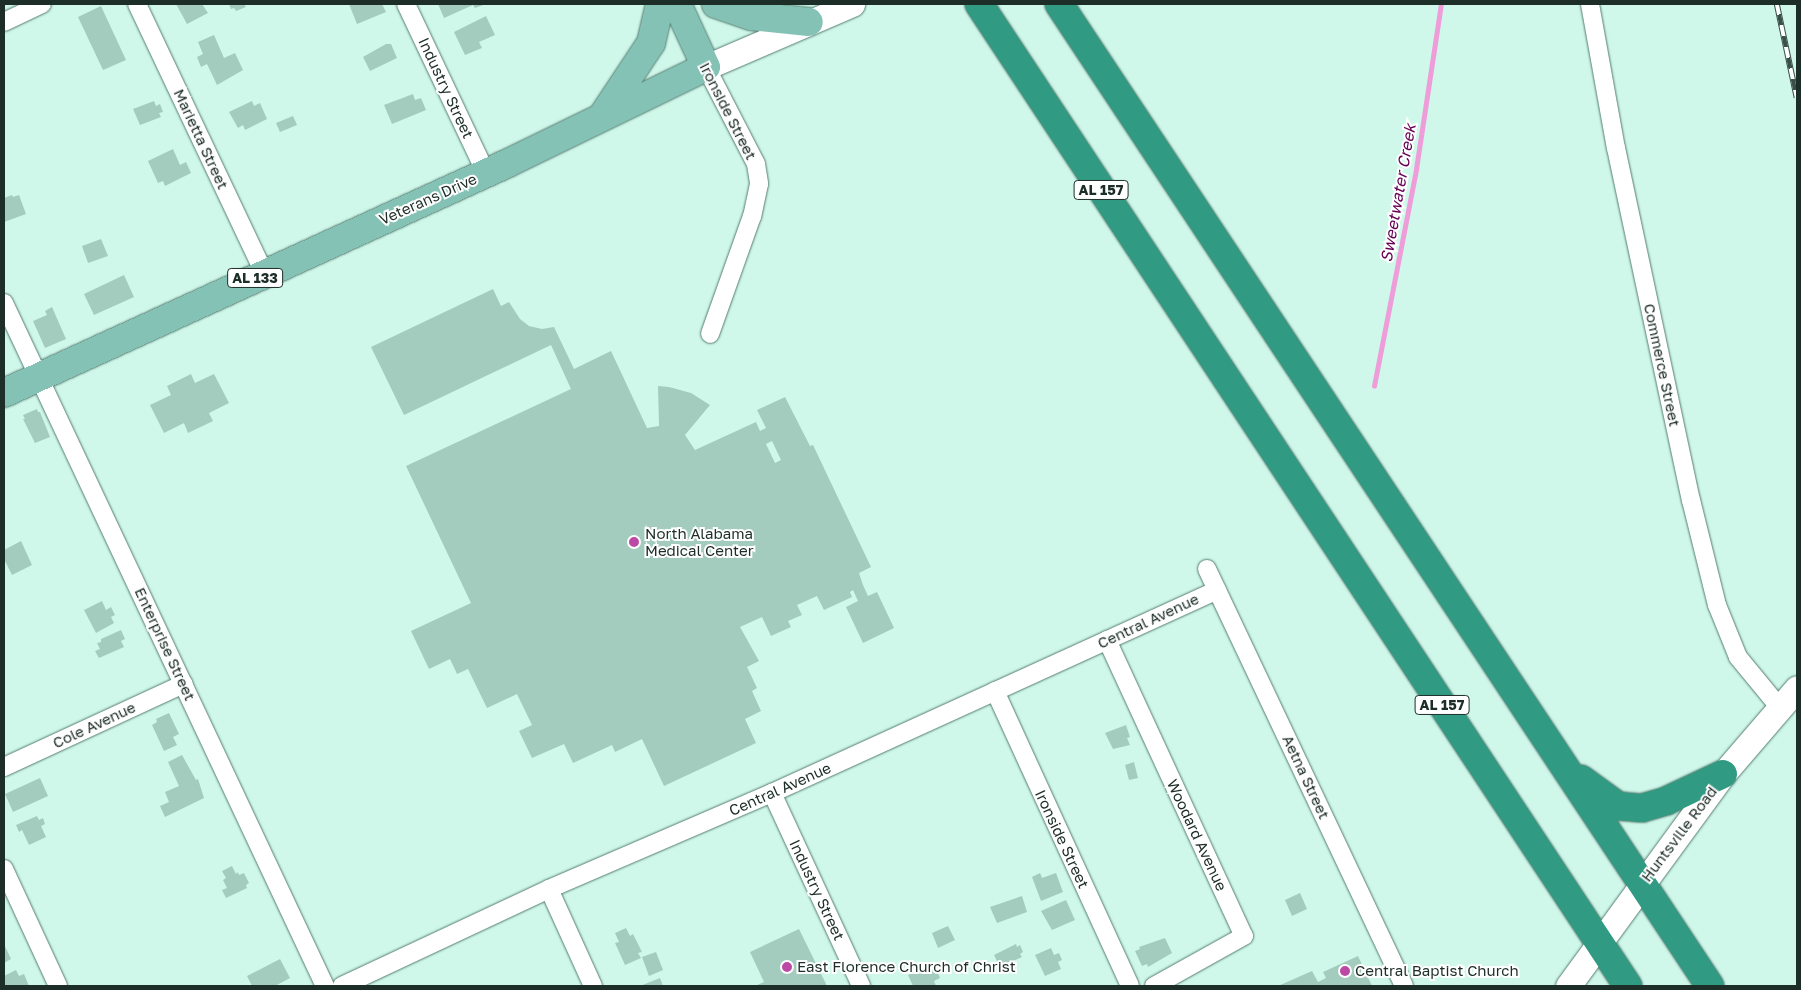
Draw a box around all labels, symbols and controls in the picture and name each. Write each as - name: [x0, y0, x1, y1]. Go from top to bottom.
- street label: Industry Street: [415, 35, 477, 141]
- street label: Ironside Street: [696, 59, 760, 163]
- street label: Marietta Street: [170, 86, 232, 192]
- water label: Sweetwater Creek: [1376, 122, 1420, 264]
- street label: Veterans Drive: [376, 169, 480, 229]
- road number: AL 157: [1074, 178, 1128, 202]
- road number: AL 133: [226, 266, 284, 290]
- street label: Commerce Street: [1640, 302, 1684, 428]
- place label: North Alabama Medical Center: [645, 524, 754, 559]
- marker: North Alabama Medical Center: [627, 535, 641, 549]
- street label: Enterprise Street: [131, 585, 199, 703]
- street label: Central Avenue: [1095, 590, 1201, 652]
- road number: AL 157: [1414, 694, 1470, 716]
- street label: Cole Avenue: [50, 698, 138, 752]
- street label: Aetna Street: [1279, 732, 1333, 822]
- street label: Central Avenue: [726, 758, 834, 820]
- street label: Woodard Avenue: [1163, 776, 1231, 894]
- street label: Huntsville Road: [1637, 783, 1721, 885]
- street label: Ironside Street: [1031, 787, 1093, 891]
- street label: Industry Street: [786, 837, 848, 943]
- place label: East Florence Church of Christ: [797, 958, 1016, 976]
- marker: East Florence Church of Christ: [781, 961, 793, 973]
- place label: Central Baptist Church: [1355, 962, 1519, 980]
- marker: Central Baptist Church: [1339, 965, 1351, 977]

